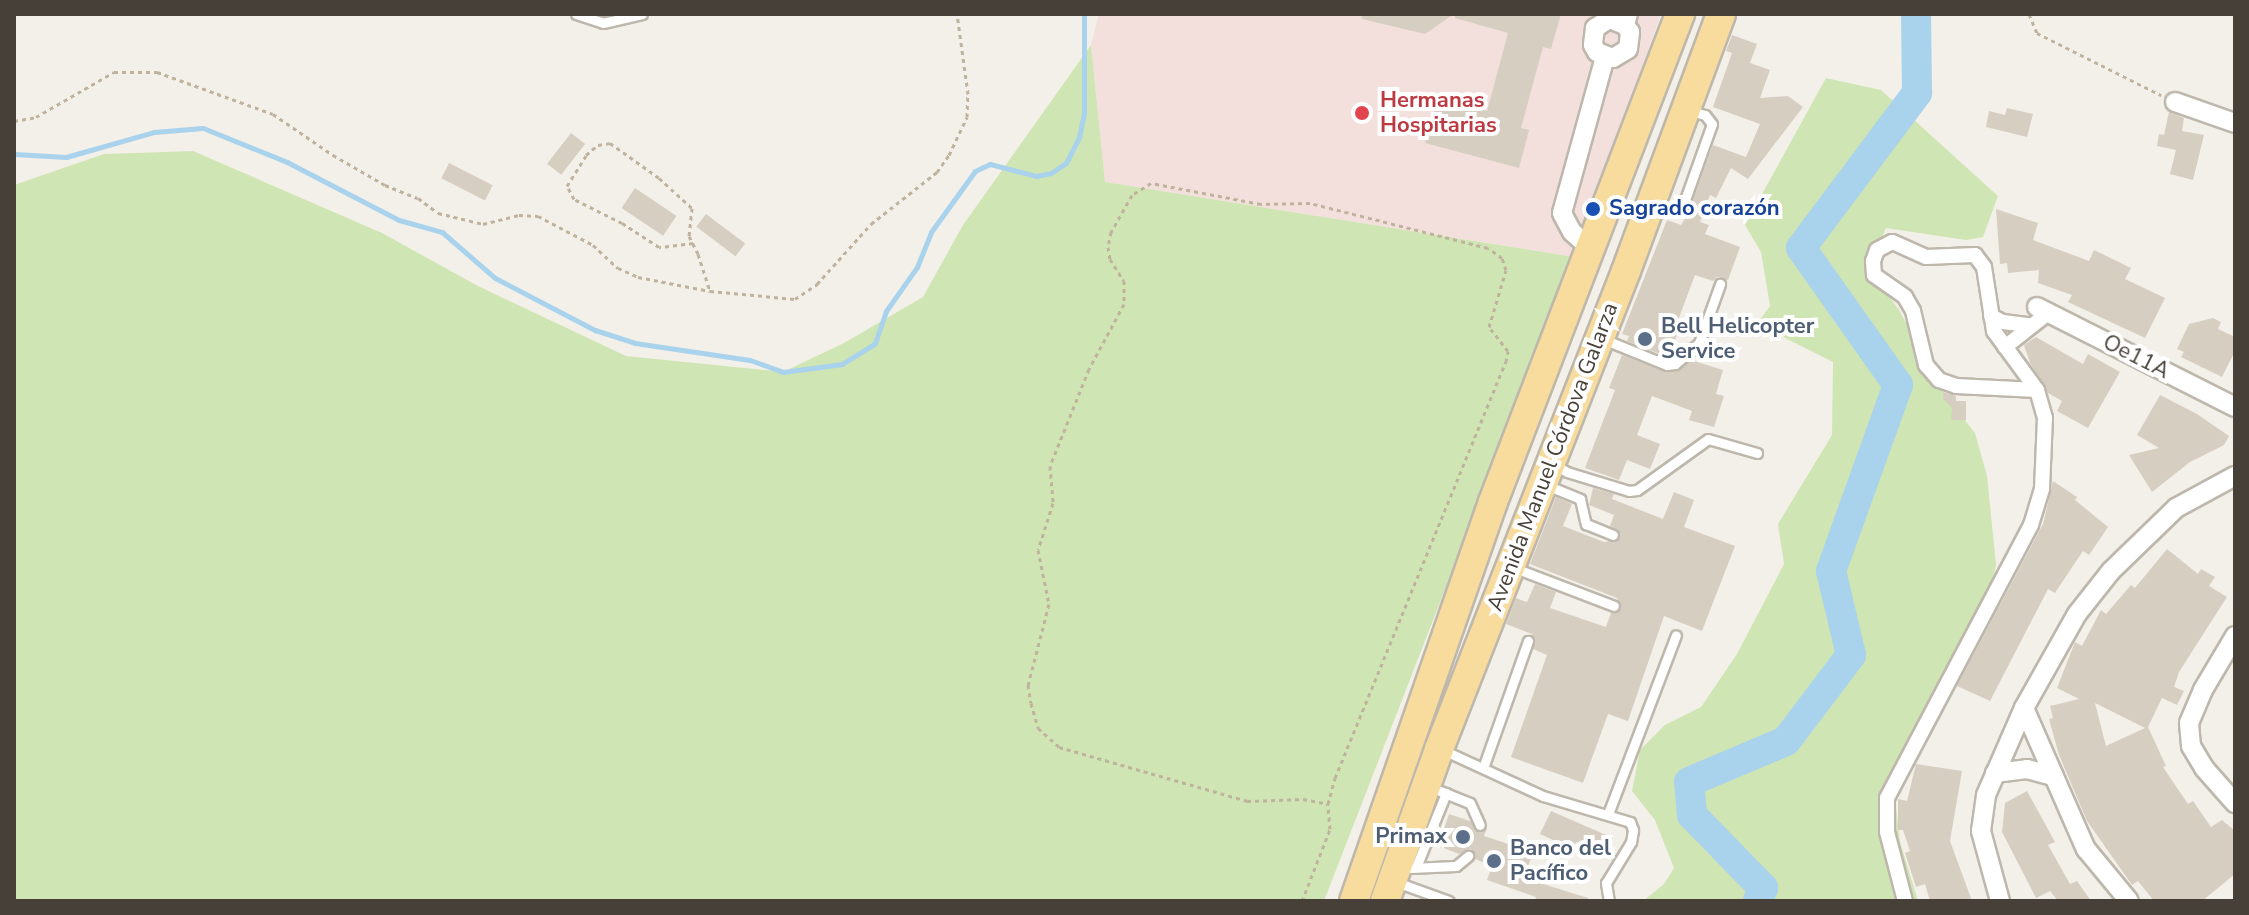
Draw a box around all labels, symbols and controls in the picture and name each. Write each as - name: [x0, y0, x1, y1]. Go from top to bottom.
- place label: Hermanas Hospitarias: [1380, 87, 1497, 138]
- marker: Hermanas Hospitarias: [1351, 102, 1373, 124]
- place label: Sagrado corazón: [1609, 196, 1780, 222]
- marker: Sagrado corazón: [1584, 200, 1602, 218]
- street label: Avenida Manuel Córdova Galarza: [1482, 299, 1624, 615]
- place label: Bell Helicopter Service: [1661, 313, 1814, 364]
- street label: Oe11A: [2098, 329, 2174, 385]
- marker: Bell Helicopter Service: [1636, 330, 1654, 348]
- place label: Primax: [1375, 824, 1447, 850]
- marker: Primax: [1454, 828, 1472, 846]
- place label: Banco del Pacífico: [1510, 835, 1611, 886]
- marker: Banco del Pacífico: [1485, 852, 1503, 870]

